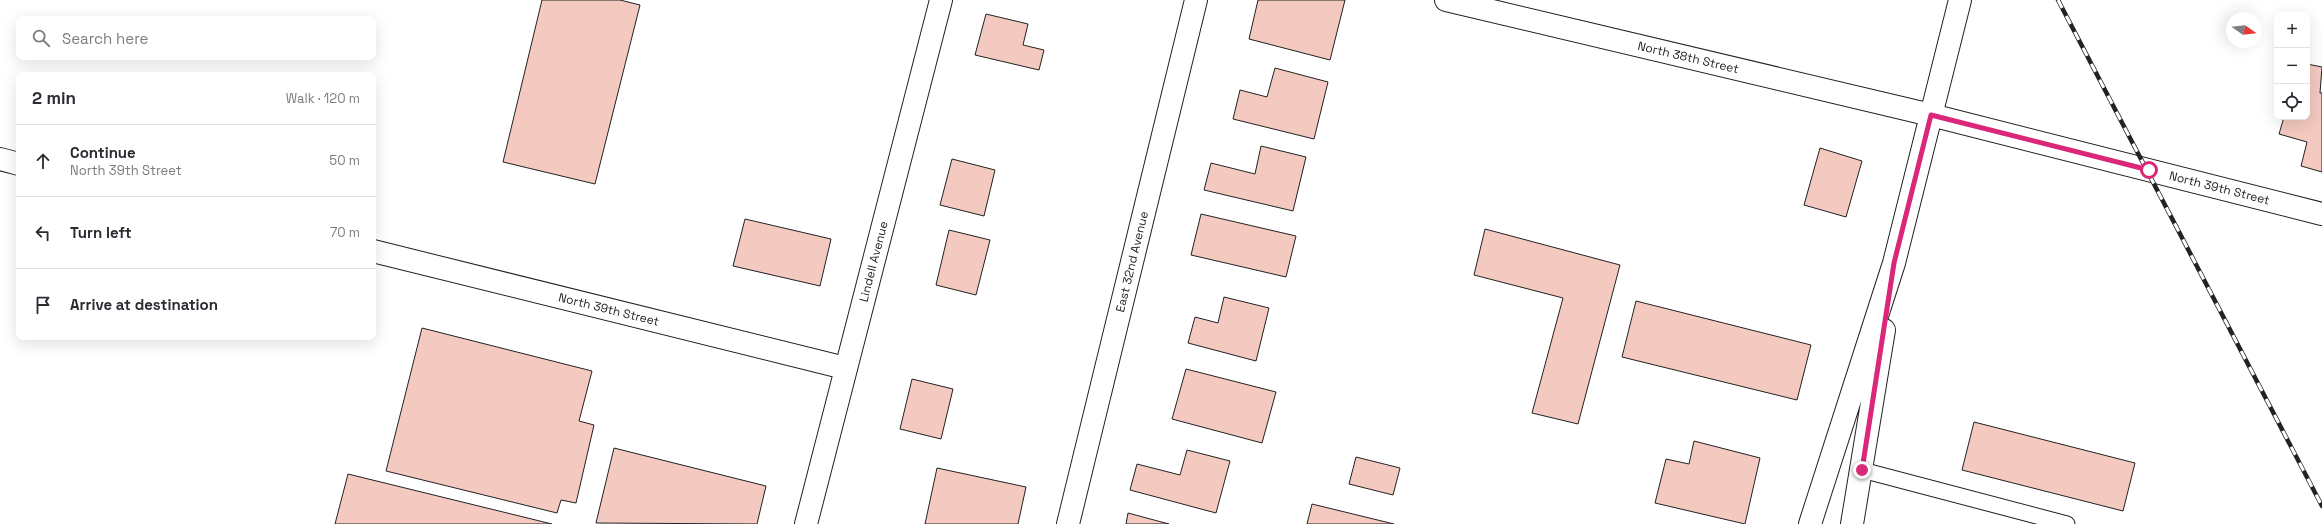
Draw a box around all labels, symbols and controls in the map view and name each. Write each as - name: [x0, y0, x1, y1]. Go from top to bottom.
- north arrow: [2226, 12, 2262, 48]
- map controls: [2274, 12, 2310, 120]
- button: +: [2274, 12, 2310, 48]
- search box: [16, 16, 376, 60]
- icon: search: [30, 27, 52, 49]
- text: Search here: [62, 29, 148, 48]
- street label: North 38th Street: [1636, 38, 1740, 77]
- button: −: [2274, 48, 2310, 84]
- button: locate: [2274, 84, 2310, 120]
- text: 2 min: [32, 87, 76, 109]
- text: Walk · 120 m: [286, 90, 360, 107]
- text: Continue: [70, 143, 136, 162]
- icon: ahead: [32, 150, 54, 172]
- text: 50 m: [329, 152, 360, 169]
- route start: [2140, 161, 2158, 179]
- text: North 39th Street: [70, 162, 182, 179]
- street label: North 39th Street: [2167, 168, 2271, 208]
- street label: East 32nd Avenue: [1112, 210, 1152, 314]
- street label: Lindell Avenue: [856, 219, 892, 304]
- icon: left: [32, 222, 54, 244]
- text: Turn left: [70, 223, 132, 242]
- text: 70 m: [330, 224, 360, 241]
- street label: North 39th Street: [557, 289, 661, 330]
- icon: arrive: [32, 294, 54, 316]
- text: Arrive at destination: [70, 295, 218, 314]
- route end: [1853, 461, 1871, 479]

